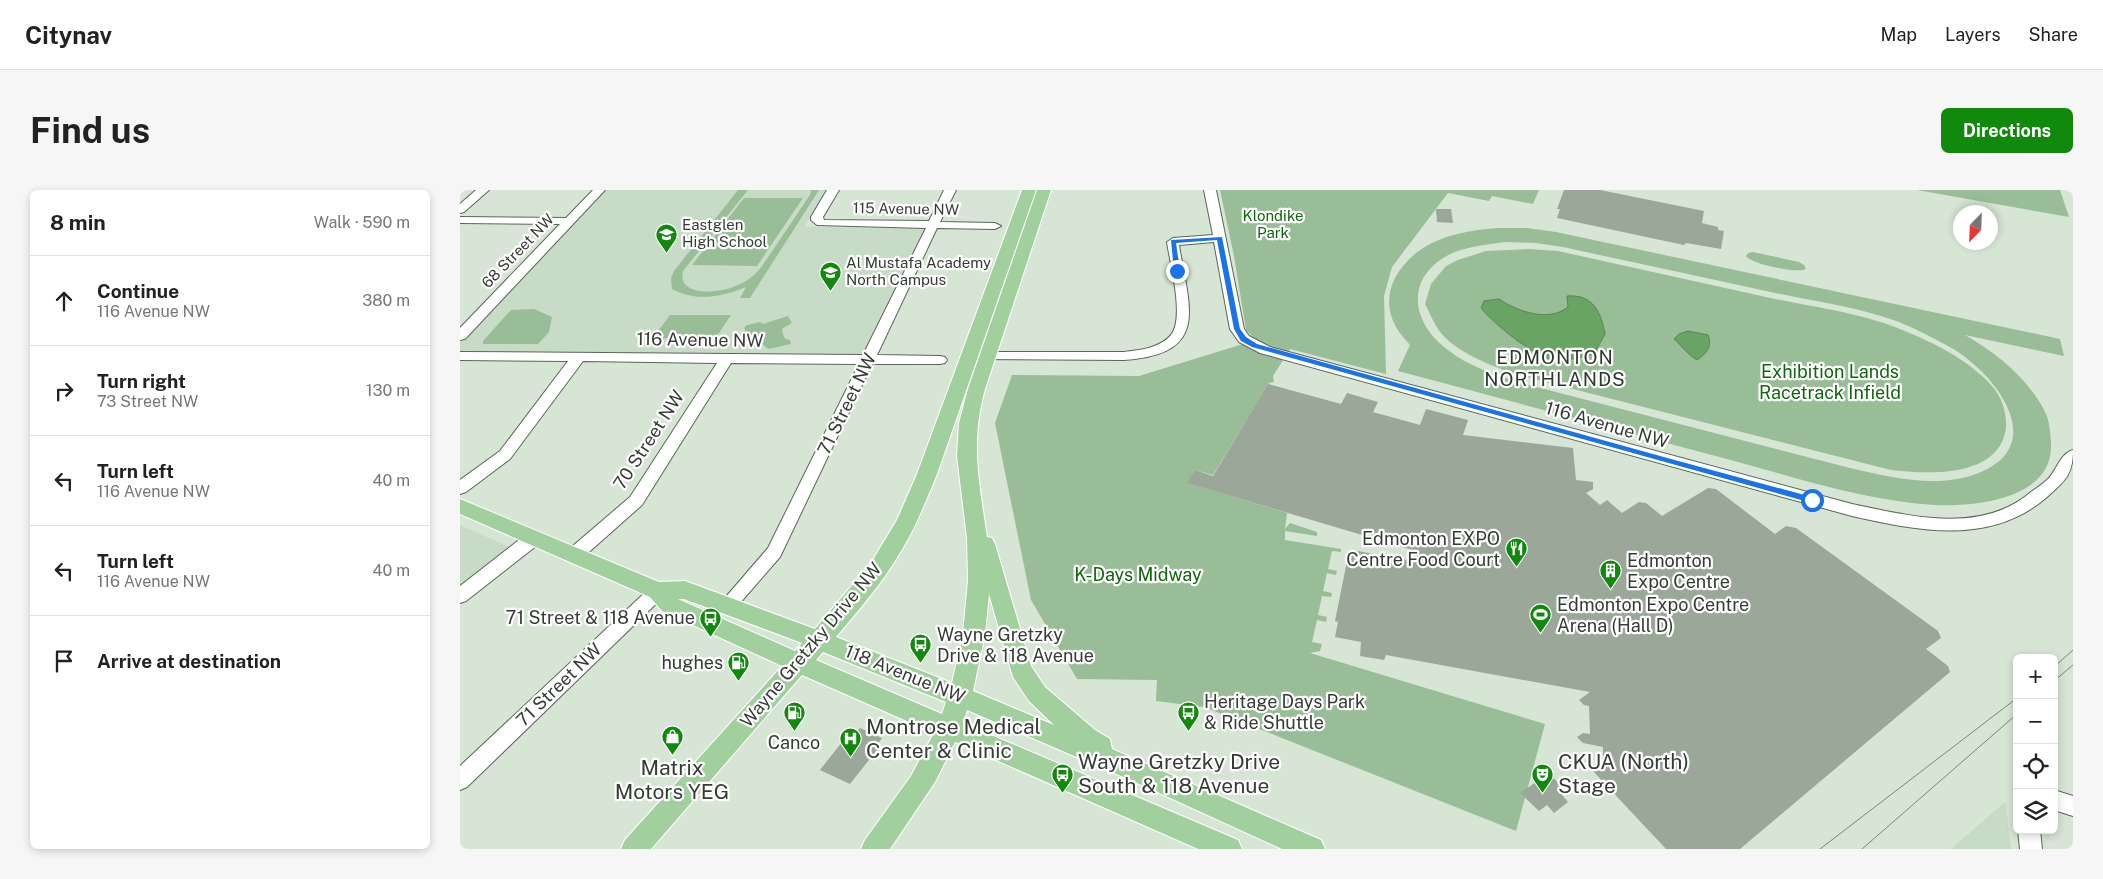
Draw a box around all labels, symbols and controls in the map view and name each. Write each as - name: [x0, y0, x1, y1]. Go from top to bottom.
- text: Citynav: [25, 21, 112, 49]
- text: Map: [1881, 24, 1917, 45]
- text: Layers: [1945, 24, 2001, 45]
- text: Share: [2029, 24, 2078, 45]
- button: Directions: [1941, 108, 2073, 153]
- text: Find us: [30, 110, 150, 151]
- street label: 115 Avenue NW: [853, 199, 959, 218]
- north arrow: [1953, 205, 1998, 250]
- park label: Klondike Park: [1243, 207, 1303, 241]
- text: 8 min: [50, 210, 106, 235]
- street label: 68 Street NW: [478, 210, 557, 291]
- text: Walk · 590 m: [314, 213, 410, 232]
- place label: Eastglen High School: [682, 216, 767, 250]
- school or university icon: Eastglen High School: [654, 222, 678, 253]
- place label: Al Mustafa Academy North Campus: [846, 254, 991, 288]
- school or university icon: Al Mustafa Academy North Campus: [818, 260, 842, 291]
- route end: [1166, 260, 1189, 283]
- text: Continue: [97, 280, 179, 302]
- icon: ahead: [50, 287, 78, 315]
- text: 380 m: [362, 291, 410, 310]
- text: 116 Avenue NW: [97, 302, 210, 321]
- street label: 116 Avenue NW: [636, 328, 764, 351]
- district label: EDMONTON NORTHLANDS: [1484, 346, 1626, 390]
- street label: 71 Street NW: [813, 349, 880, 458]
- park label: Exhibition Lands Racetrack Infield: [1759, 361, 1901, 403]
- text: Turn right: [97, 370, 186, 392]
- icon: right: [50, 377, 78, 405]
- text: 130 m: [366, 381, 410, 400]
- street label: 70 Street NW: [609, 386, 688, 493]
- text: 73 Street NW: [97, 392, 198, 411]
- street label: 116 Avenue NW: [1543, 397, 1671, 452]
- text: Turn left: [97, 460, 174, 482]
- icon: left: [50, 467, 78, 495]
- text: 40 m: [372, 471, 410, 490]
- text: 116 Avenue NW: [97, 482, 210, 501]
- route start: [1801, 489, 1824, 512]
- place label: Edmonton EXPO Centre Food Court: [1346, 528, 1500, 570]
- restaurant icon: Edmonton EXPO Centre Food Court: [1504, 537, 1528, 568]
- text: Turn left: [97, 550, 174, 572]
- place label: Edmonton Expo Centre: [1627, 550, 1730, 592]
- icon: left: [50, 557, 78, 585]
- street label: Wayne Gretzky Drive NW: [736, 558, 886, 731]
- building icon: Edmonton Expo Centre: [1599, 559, 1623, 590]
- text: 40 m: [372, 561, 410, 580]
- park label: K-Days Midway: [1074, 564, 1202, 585]
- text: 116 Avenue NW: [97, 572, 210, 591]
- place label: Edmonton Expo Centre Arena (Hall D): [1557, 594, 1749, 636]
- sports icon: Edmonton Expo Centre Arena (Hall D): [1529, 603, 1553, 634]
- bus stop icon: 71 Street & 118 Avenue: [699, 606, 723, 637]
- place label: 71 Street & 118 Avenue: [506, 607, 695, 628]
- place label: Wayne Gretzky Drive & 118 Avenue: [937, 624, 1094, 666]
- bus stop icon: Wayne Gretzky Drive & 118 Avenue: [909, 633, 933, 664]
- street label: 71 Street NW: [512, 639, 606, 731]
- street label: 118 Avenue NW: [842, 640, 968, 707]
- icon: arrive: [50, 647, 78, 675]
- text: Arrive at destination: [97, 650, 281, 672]
- fuel station icon: hughes: [727, 651, 751, 682]
- place label: hughes: [661, 652, 723, 673]
- map controls: [2013, 654, 2058, 834]
- button: +: [2013, 654, 2058, 699]
- place label: Heritage Days Park & Ride Shuttle: [1204, 691, 1365, 733]
- button: −: [2013, 699, 2058, 744]
- bus stop icon: Heritage Days Park & Ride Shuttle: [1176, 700, 1200, 731]
- fuel station icon: Canco: [782, 701, 806, 732]
- place label: Montrose Medical Center & Clinic: [866, 714, 1041, 763]
- shop icon: Matrix Motors YEG: [660, 724, 684, 755]
- hospital icon: Montrose Medical Center & Clinic: [838, 727, 862, 758]
- place label: Canco: [768, 732, 820, 753]
- button: locate: [2013, 744, 2058, 789]
- place label: Wayne Gretzky Drive South & 118 Avenue: [1078, 749, 1280, 798]
- place label: CKUA (North) Stage: [1558, 749, 1689, 798]
- place label: Matrix Motors YEG: [615, 755, 729, 804]
- bus stop icon: Wayne Gretzky Drive South & 118 Avenue: [1050, 762, 1074, 793]
- theatre icon: CKUA (North) Stage: [1530, 762, 1554, 793]
- button: layers: [2013, 789, 2058, 834]

